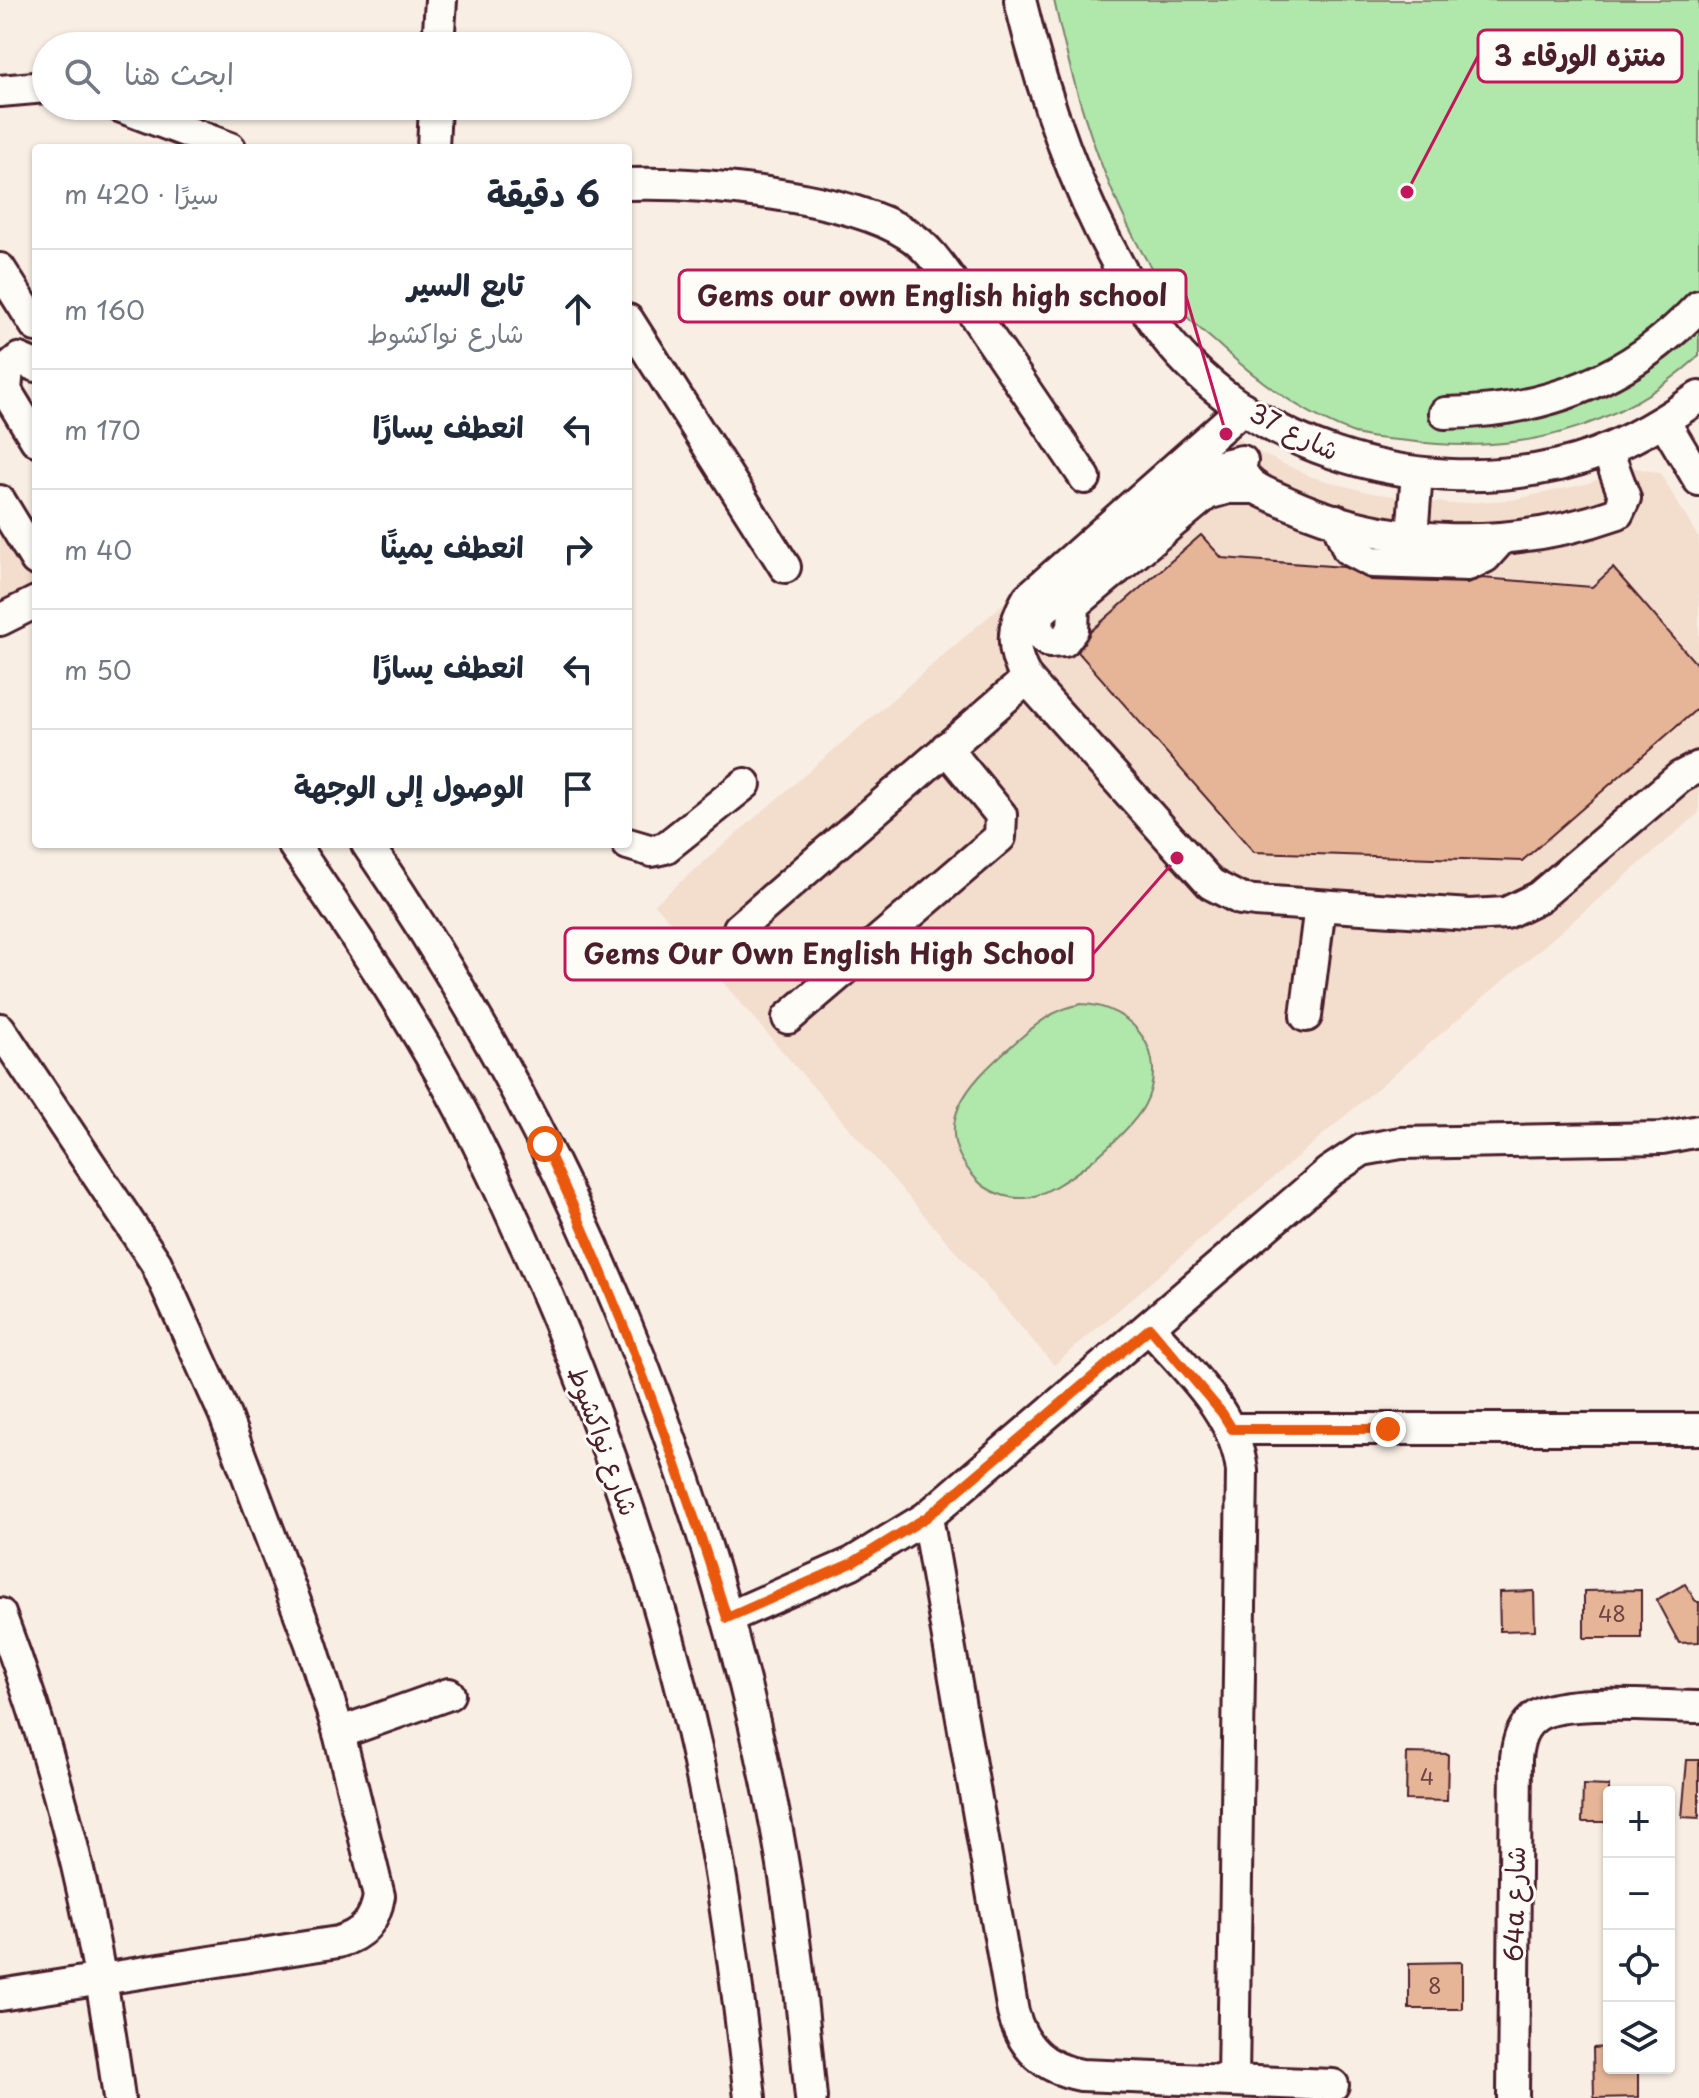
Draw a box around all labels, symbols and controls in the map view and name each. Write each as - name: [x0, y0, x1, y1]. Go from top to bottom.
- callout: منتزه الورقاء 3: [1478, 30, 1682, 82]
- search box: [32, 32, 632, 120]
- text: منتزه الورقاء 3: [1494, 33, 1666, 76]
- text: ابحث هنا: [124, 50, 234, 95]
- icon: search: [60, 54, 104, 98]
- text: 6 دقيقة: [487, 167, 600, 219]
- text: سيرًا · 420 m: [64, 174, 219, 213]
- text: تابع السير: [407, 261, 524, 306]
- callout: Gems our own English high school: [679, 270, 1186, 322]
- text: Gems our own English high school: [697, 273, 1167, 316]
- icon: ahead: [556, 287, 600, 331]
- text: 160 m: [64, 290, 145, 329]
- text: شارع نواكشوط: [367, 313, 524, 352]
- street label: شارع 37: [1243, 392, 1346, 469]
- text: انعطف يسارًا: [373, 403, 524, 448]
- icon: left: [556, 407, 600, 451]
- text: 170 m: [64, 410, 141, 449]
- text: انعطف يمينًا: [380, 523, 524, 568]
- icon: right: [556, 527, 600, 571]
- text: 40 m: [64, 530, 132, 569]
- text: انعطف يسارًا: [373, 643, 524, 688]
- icon: left: [556, 647, 600, 691]
- text: 50 m: [64, 650, 132, 689]
- text: الوصول إلى الوجهة: [294, 763, 524, 808]
- icon: arrive: [556, 767, 600, 811]
- callout: Gems Our Own English High School: [565, 928, 1093, 980]
- text: Gems Our Own English High School: [583, 931, 1075, 974]
- route start: [527, 1126, 563, 1162]
- street label: شارع نواكشوط: [559, 1360, 650, 1521]
- route end: [1370, 1411, 1406, 1447]
- house number: 48: [1598, 1596, 1626, 1629]
- house number: 4: [1420, 1759, 1434, 1792]
- map controls: [1603, 1786, 1675, 2074]
- button: +: [1603, 1786, 1675, 1858]
- street label: 64a شارع: [1493, 1846, 1534, 1962]
- button: −: [1603, 1858, 1675, 1930]
- button: locate: [1603, 1930, 1675, 2002]
- house number: 8: [1428, 1968, 1442, 2001]
- button: layers: [1603, 2002, 1675, 2074]

